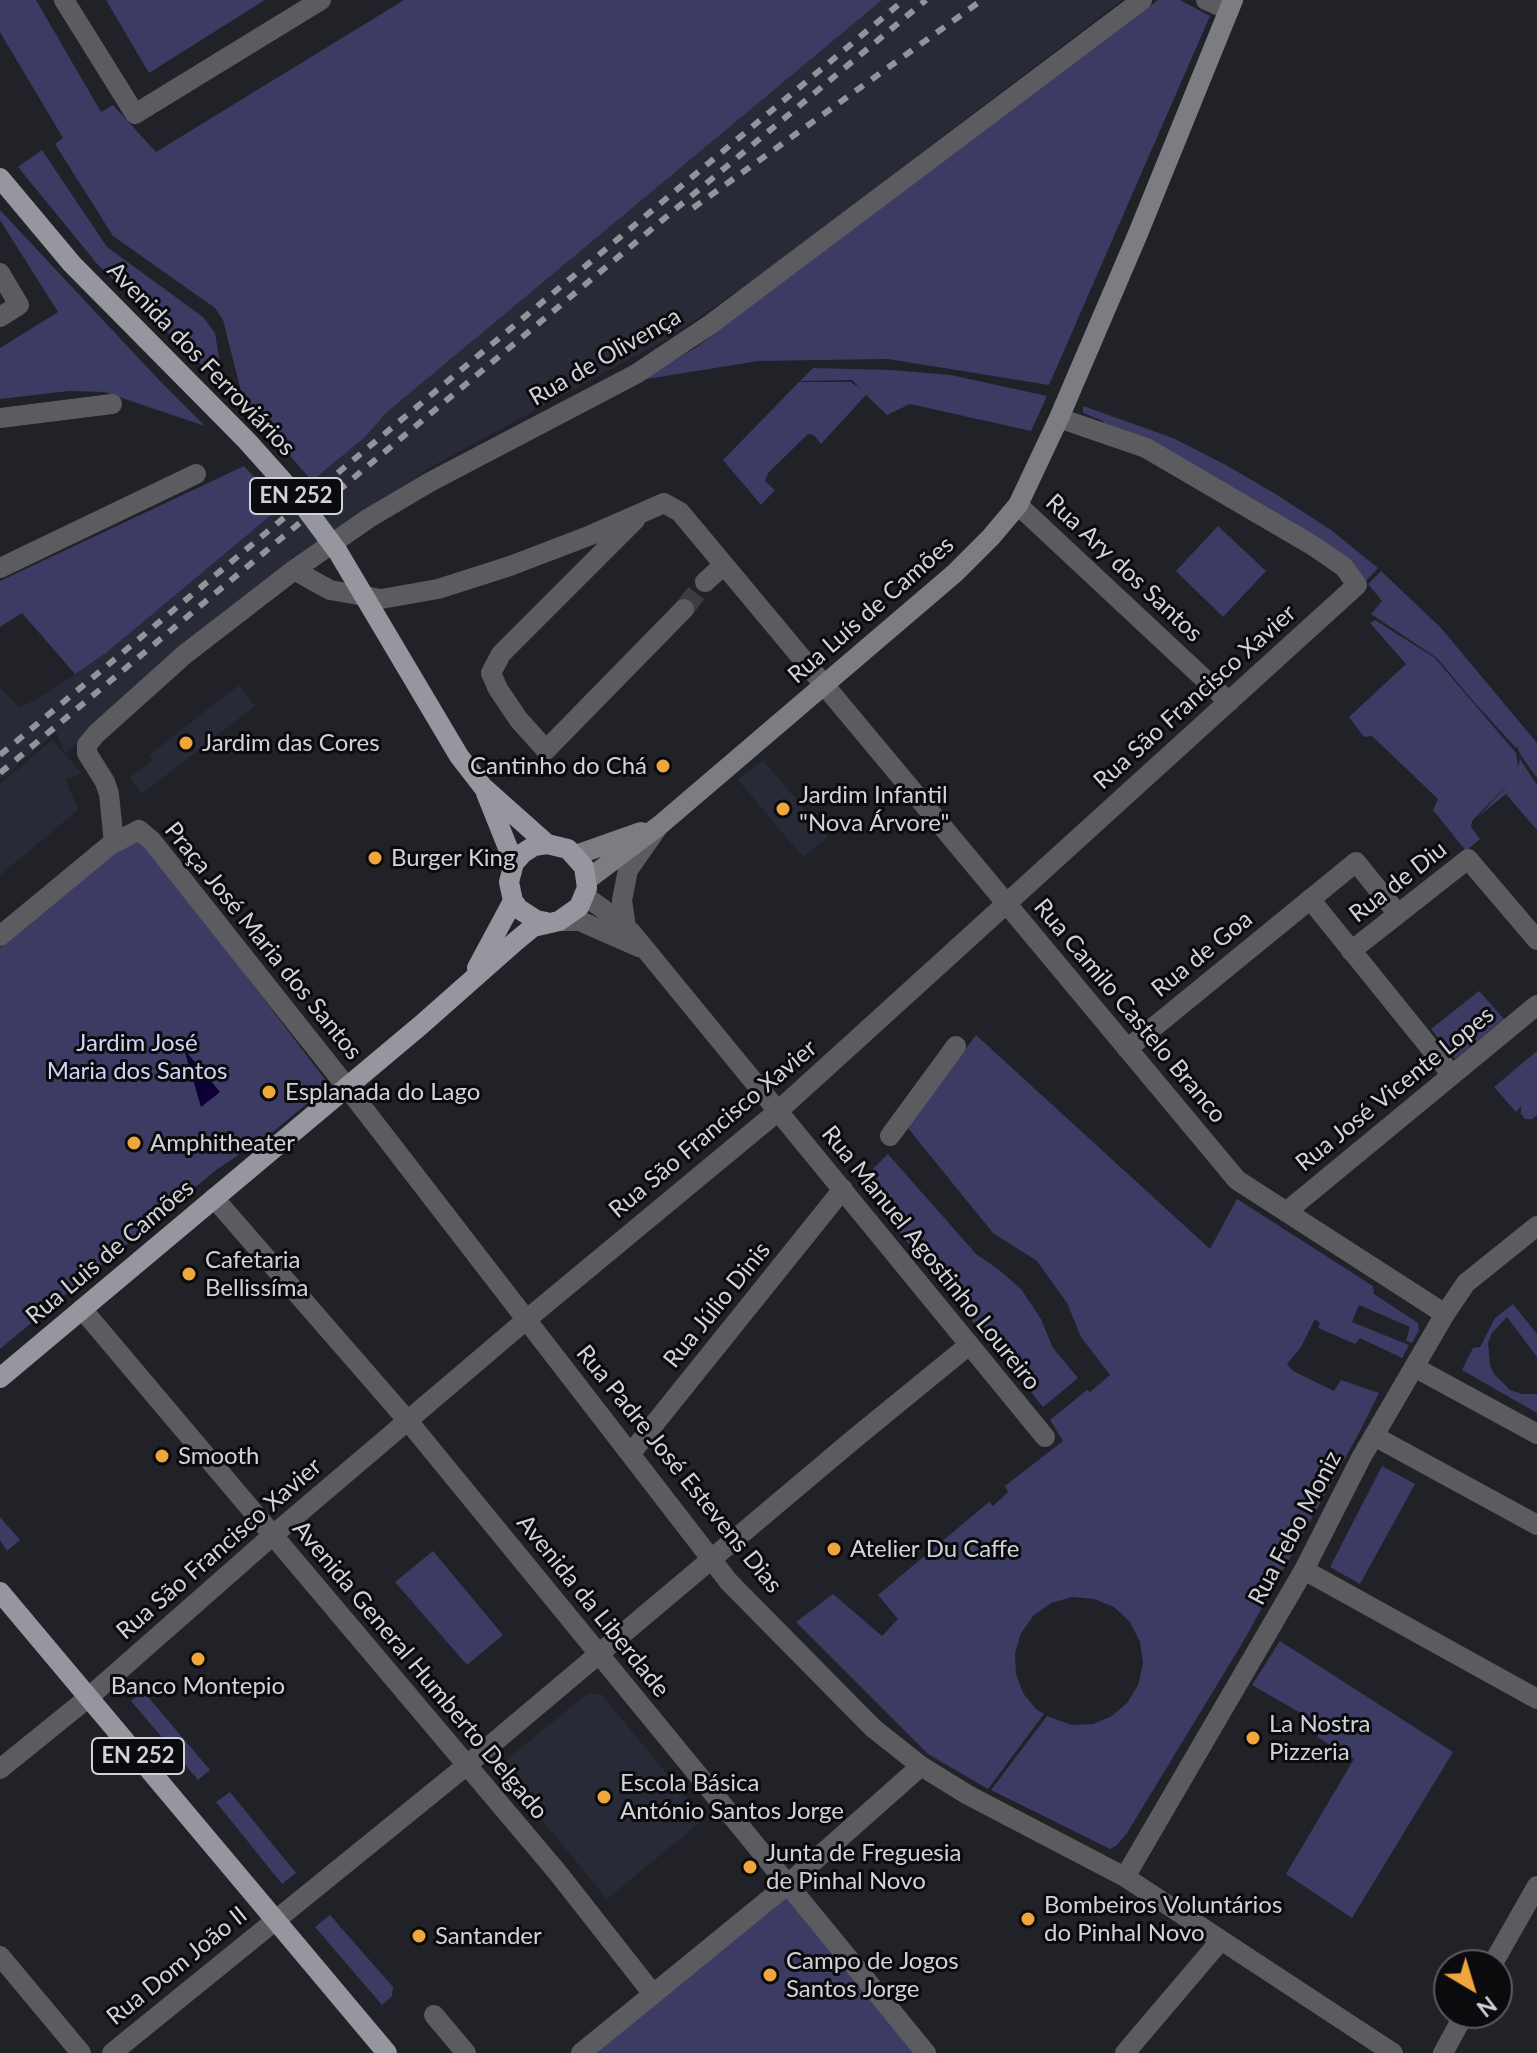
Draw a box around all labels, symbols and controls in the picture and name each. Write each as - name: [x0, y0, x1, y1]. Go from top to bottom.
- street label: Avenida dos Ferroviários: [101, 256, 301, 462]
- street label: Rua de Olivença: [524, 302, 686, 412]
- road number: EN 252: [250, 478, 342, 514]
- street label: Rua Ary dos Santos: [1040, 488, 1208, 648]
- street label: Rua Luís de Camões: [782, 530, 960, 690]
- street label: Rua São Francisco Xavier: [1088, 599, 1302, 795]
- place label: Jardim das Cores: [202, 729, 380, 757]
- marker: Jardim das Cores: [177, 734, 195, 752]
- place label: Cantinho do Chá: [470, 752, 647, 780]
- marker: Cantinho do Chá: [654, 757, 672, 775]
- place label: Jardim Infantil "Nova Árvore": [799, 781, 949, 837]
- marker: Jardim Infantil "Nova Árvore": [774, 800, 792, 818]
- street label: Praça José Maria dos Santos: [158, 816, 368, 1066]
- street label: Rua de Diu: [1344, 835, 1452, 929]
- place label: Burger King: [391, 844, 515, 872]
- marker: Burger King: [366, 849, 384, 867]
- street label: Rua Camilo Castelo Branco: [1028, 893, 1232, 1129]
- street label: Rua de Goa: [1146, 905, 1258, 1003]
- street label: Rua José Vicente Lopes: [1290, 1000, 1500, 1178]
- park label: Jardim José Maria dos Santos: [47, 1029, 227, 1085]
- street label: Rua São Francisco Xavier: [603, 1034, 823, 1224]
- place label: Esplanada do Lago: [285, 1078, 480, 1106]
- marker: Esplanada do Lago: [260, 1083, 278, 1101]
- street label: Rua Manuel Agostinho Loureiro: [815, 1120, 1047, 1396]
- place label: Amphitheater: [150, 1129, 295, 1157]
- marker: Amphitheater: [125, 1134, 143, 1152]
- street label: Rua Luis de Camões: [20, 1173, 200, 1331]
- street label: Rua Júlio Dinis: [657, 1236, 777, 1374]
- place label: Cafetaria Bellissíma: [205, 1246, 308, 1302]
- marker: Cafetaria Bellissíma: [180, 1265, 198, 1283]
- street label: Rua Padre José Estevens Dias: [570, 1339, 788, 1599]
- place label: Smooth: [178, 1442, 259, 1470]
- street label: Rua Febo Moniz: [1242, 1446, 1348, 1610]
- marker: Smooth: [153, 1447, 171, 1465]
- street label: Rua São Francisco Xavier: [111, 1452, 327, 1646]
- street label: Avenida da Liberdade: [511, 1509, 675, 1703]
- street label: Avenida General Humberto Delgado: [286, 1515, 554, 1825]
- place label: Atelier Du Caffe: [850, 1535, 1019, 1563]
- marker: Atelier Du Caffe: [825, 1540, 843, 1558]
- marker: Banco Montepio: [189, 1650, 207, 1668]
- place label: Banco Montepio: [111, 1672, 285, 1700]
- place label: La Nostra Pizzeria: [1269, 1710, 1370, 1766]
- marker: La Nostra Pizzeria: [1244, 1729, 1262, 1747]
- road number: EN 252: [92, 1738, 184, 1774]
- place label: Escola Básica António Santos Jorge: [620, 1769, 844, 1825]
- marker: Escola Básica António Santos Jorge: [595, 1788, 613, 1806]
- place label: Junta de Freguesia de Pinhal Novo: [766, 1839, 961, 1895]
- marker: Junta de Freguesia de Pinhal Novo: [741, 1858, 759, 1876]
- place label: Bombeiros Voluntários do Pinhal Novo: [1044, 1891, 1282, 1947]
- street label: Rua Dom João II: [101, 1901, 253, 2031]
- marker: Bombeiros Voluntários do Pinhal Novo: [1019, 1910, 1037, 1928]
- place label: Santander: [435, 1922, 542, 1950]
- marker: Santander: [410, 1927, 428, 1945]
- place label: Campo de Jogos Santos Jorge: [786, 1947, 959, 2003]
- north arrow: [1433, 1949, 1513, 2029]
- marker: Campo de Jogos Santos Jorge: [761, 1966, 779, 1984]
- text: N: [1472, 1991, 1502, 2023]

